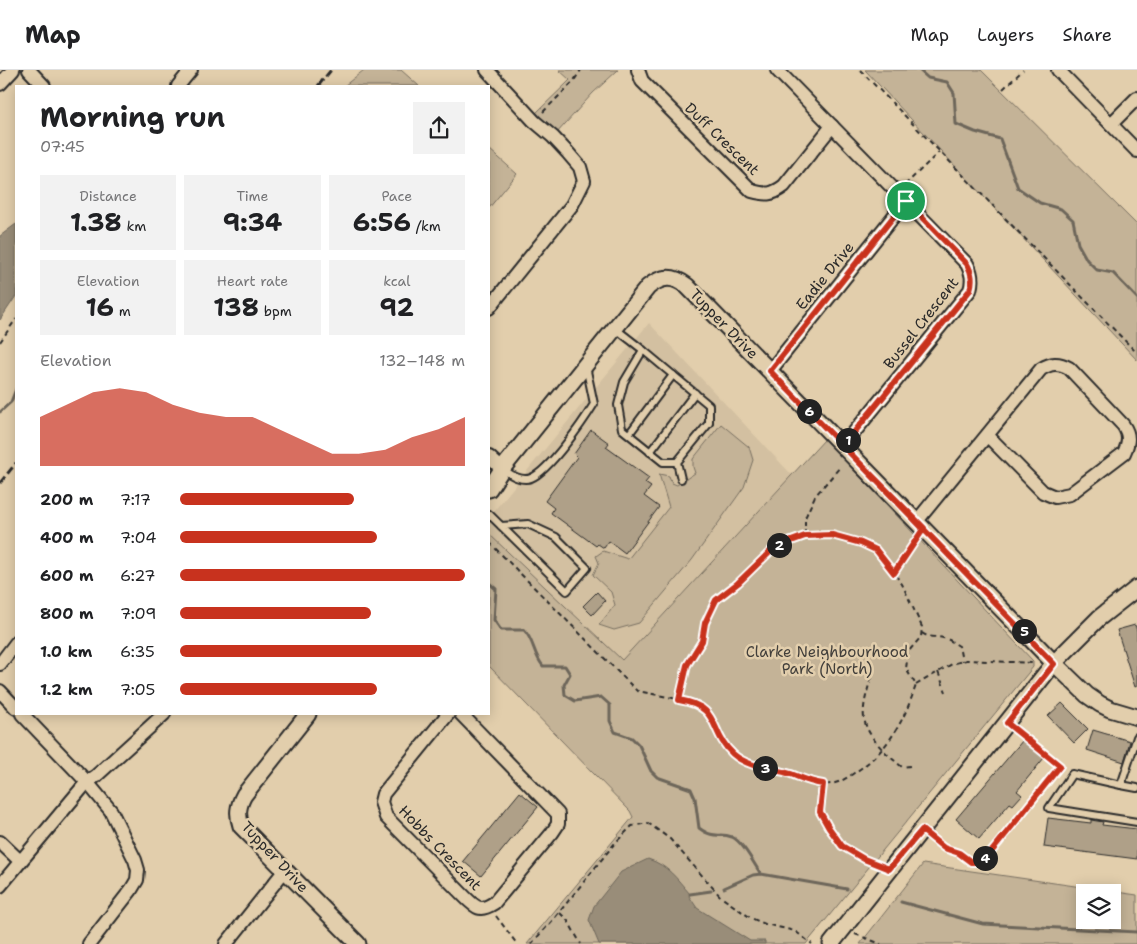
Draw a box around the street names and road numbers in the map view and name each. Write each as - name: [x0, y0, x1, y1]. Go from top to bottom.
- street label: Duff Crescent: [680, 98, 764, 180]
- street label: Eadie Drive: [791, 238, 859, 314]
- street label: Bussel Crescent: [879, 273, 963, 373]
- street label: Tupper Drive: [685, 285, 763, 363]
- street label: Hobbs Crescent: [394, 801, 486, 895]
- street label: Tupper Drive: [237, 817, 313, 897]

